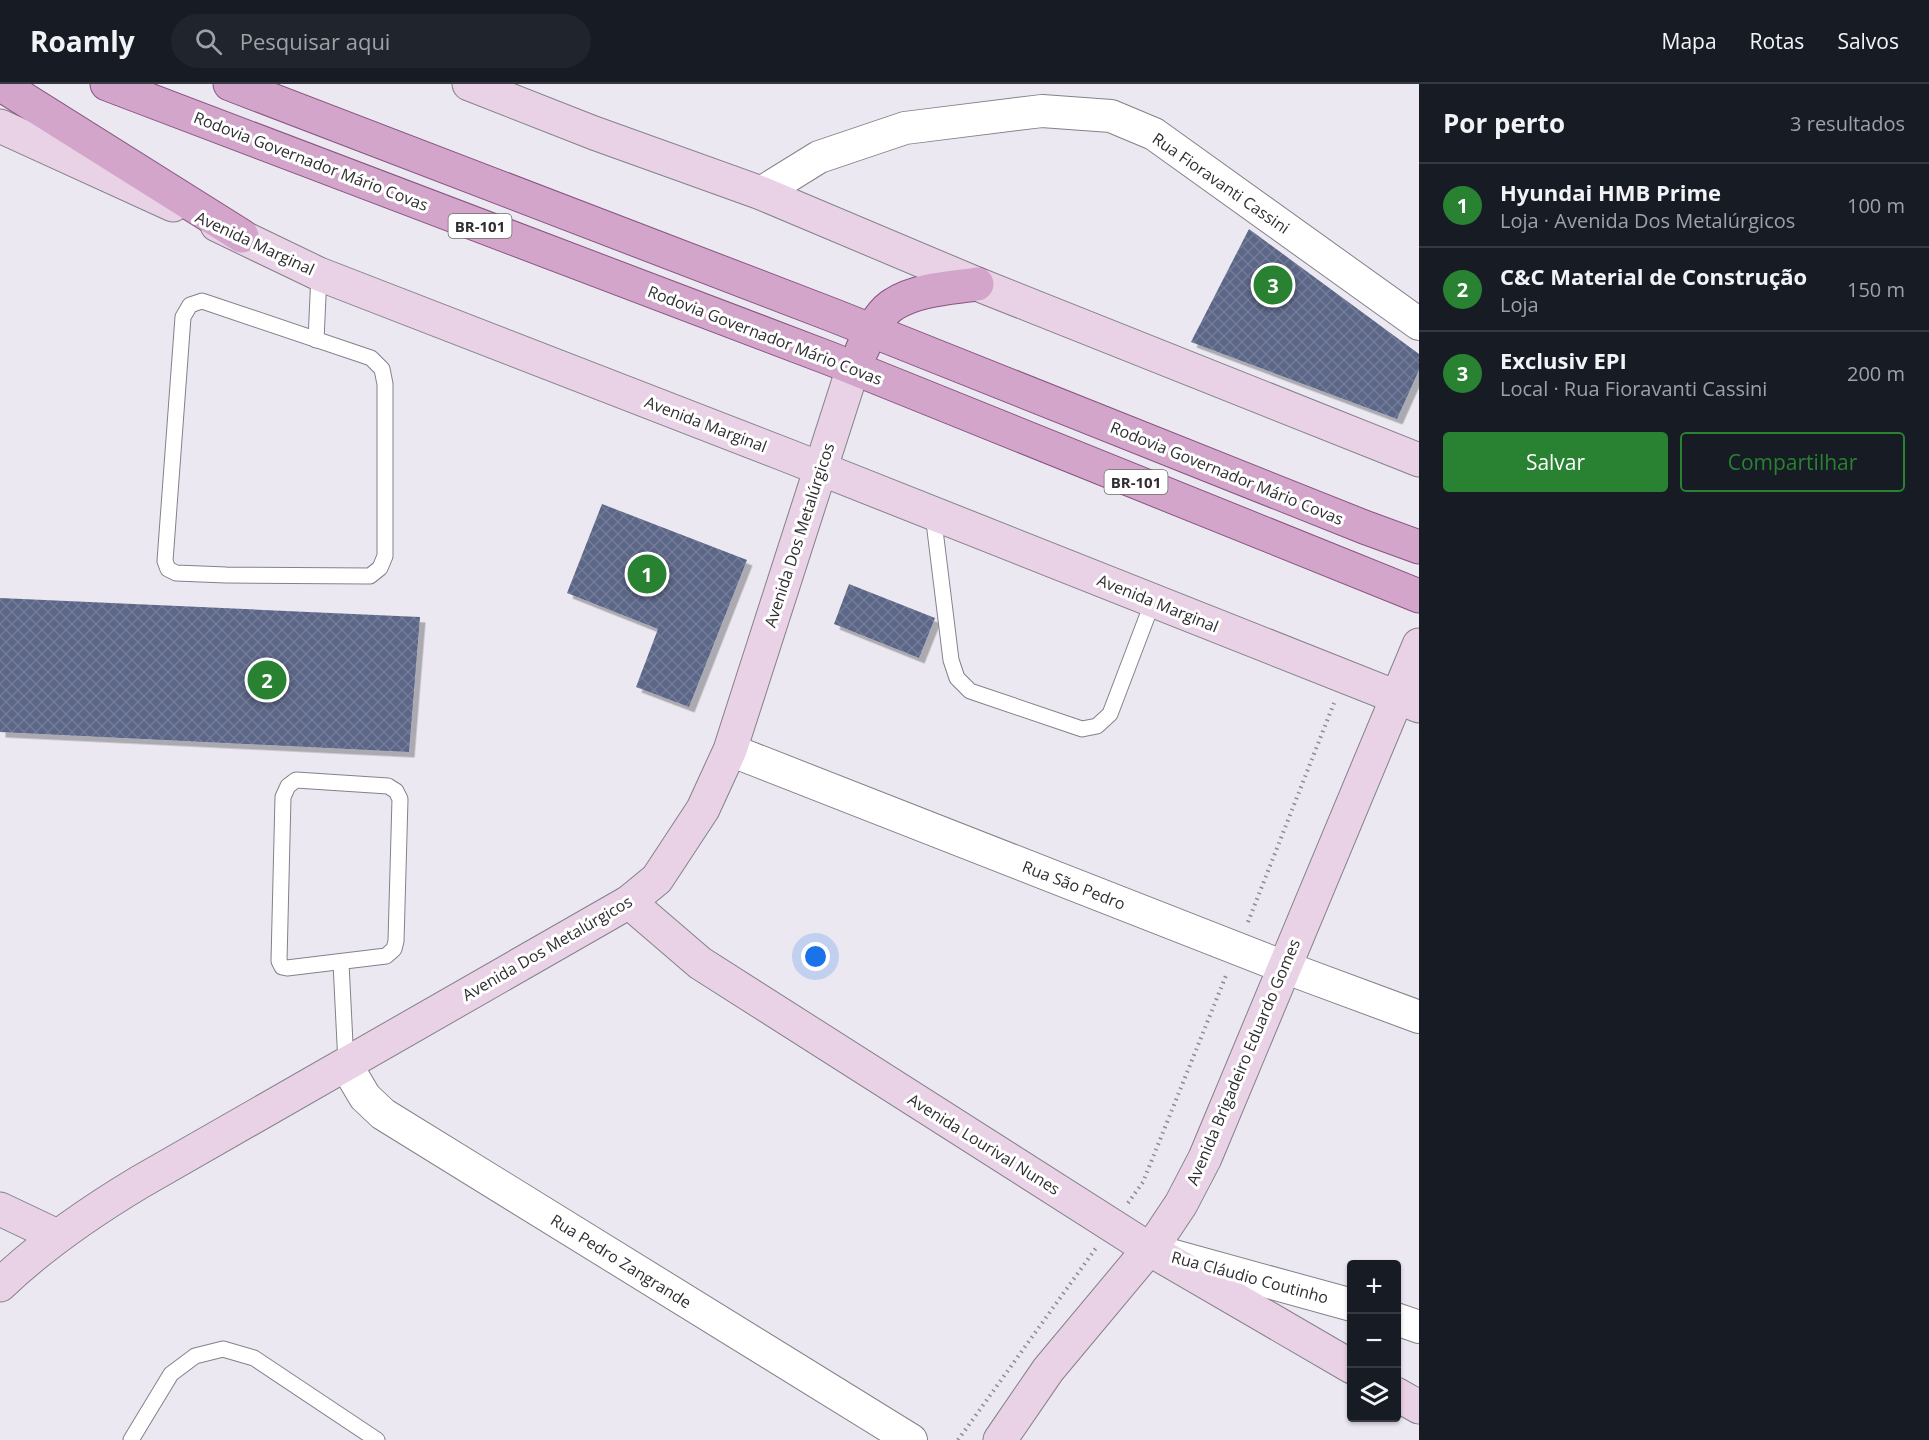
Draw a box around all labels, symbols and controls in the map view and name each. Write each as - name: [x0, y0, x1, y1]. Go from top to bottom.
- search box: [171, 14, 591, 68]
- text: Roamly: [30, 22, 135, 60]
- icon: search: [192, 25, 225, 58]
- text: Pesquisar aqui: [240, 26, 390, 56]
- text: Mapa: [1662, 27, 1717, 55]
- text: Rotas: [1750, 27, 1804, 55]
- text: Salvos: [1837, 27, 1899, 55]
- text: Por perto: [1443, 105, 1565, 141]
- street label: Rodovia Governador Mário Covas: [191, 106, 431, 216]
- text: 3 resultados: [1790, 110, 1905, 137]
- street label: Rua Fioravanti Cassini: [1148, 127, 1294, 239]
- text: Hyundai HMB Prime: [1500, 177, 1721, 207]
- text: 1: [1457, 192, 1468, 219]
- text: 100 m: [1847, 192, 1905, 219]
- street label: Avenida Marginal: [192, 206, 318, 280]
- text: Loja · Avenida Dos Metalúrgicos: [1500, 207, 1795, 234]
- road number: BR-101: [448, 214, 512, 238]
- text: C&C Material de Construção: [1500, 261, 1807, 291]
- pin: 3: [1254, 262, 1292, 308]
- text: 2: [1457, 276, 1468, 303]
- text: 150 m: [1847, 276, 1905, 303]
- street label: Rodovia Governador Mário Covas: [645, 280, 885, 390]
- text: Loja: [1500, 291, 1539, 318]
- text: Exclusiv EPI: [1500, 345, 1627, 375]
- text: 3: [1457, 360, 1468, 387]
- text: 200 m: [1847, 360, 1905, 387]
- text: Local · Rua Fioravanti Cassini: [1500, 375, 1767, 402]
- street label: Avenida Marginal: [642, 391, 770, 457]
- street label: Rodovia Governador Mário Covas: [1107, 416, 1347, 530]
- button: Salvar: [1443, 432, 1668, 492]
- button: Compartilhar: [1680, 432, 1905, 492]
- street label: Avenida Dos Metalúrgicos: [759, 440, 839, 630]
- road number: BR-101: [1104, 470, 1168, 494]
- pin: 1: [628, 552, 666, 596]
- street label: Avenida Marginal: [1094, 569, 1222, 637]
- pin: 2: [248, 658, 286, 702]
- street label: Rua São Pedro: [1019, 855, 1129, 915]
- street label: Avenida Dos Metalúrgicos: [458, 890, 636, 1006]
- street label: Avenida Brigadeiro Eduardo Gomes: [1181, 935, 1305, 1189]
- your location: [801, 942, 830, 971]
- street label: Avenida Lourival Nunes: [904, 1088, 1064, 1200]
- street label: Rua Pedro Zangrande: [546, 1209, 696, 1313]
- street label: Rua Cláudio Coutinho: [1169, 1245, 1331, 1309]
- map controls: [1347, 1260, 1401, 1422]
- button: +: [1347, 1260, 1401, 1314]
- button: −: [1347, 1314, 1401, 1368]
- button: layers: [1347, 1368, 1401, 1422]

